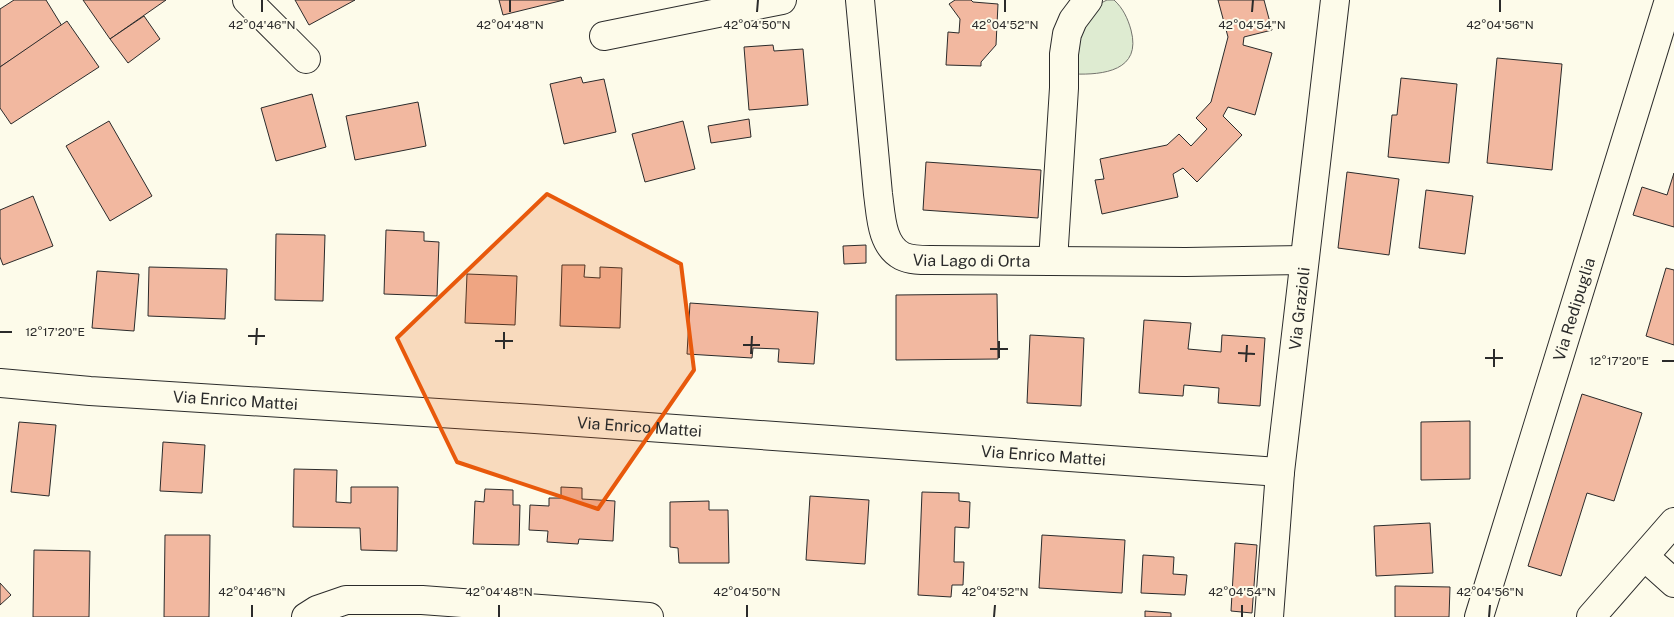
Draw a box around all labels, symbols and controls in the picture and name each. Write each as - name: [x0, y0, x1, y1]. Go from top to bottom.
- text: 42°04'46"N: [228, 18, 296, 32]
- text: 42°04'48"N: [476, 18, 544, 32]
- text: 42°04'50"N: [723, 18, 791, 32]
- text: 42°04'52"N: [971, 18, 1039, 32]
- text: 42°04'54"N: [1218, 18, 1286, 32]
- text: 42°04'56"N: [1466, 18, 1534, 32]
- street label: Via Lago di Orta: [912, 250, 1030, 270]
- street label: Via Redipuglia: [1549, 255, 1599, 363]
- street label: Via Grazioli: [1285, 266, 1313, 351]
- text: 12°17'20"E: [25, 325, 85, 339]
- text: 12°17'20"E: [1589, 354, 1649, 368]
- street label: Via Enrico Mattei: [172, 387, 298, 414]
- street label: Via Enrico Mattei: [576, 413, 703, 440]
- street label: Via Enrico Mattei: [980, 441, 1107, 469]
- text: 42°04'46"N: [218, 585, 286, 599]
- text: 42°04'48"N: [465, 585, 533, 599]
- text: 42°04'50"N: [713, 585, 781, 599]
- text: 42°04'52"N: [961, 585, 1029, 599]
- text: 42°04'54"N: [1208, 585, 1276, 599]
- text: 42°04'56"N: [1456, 585, 1524, 599]

